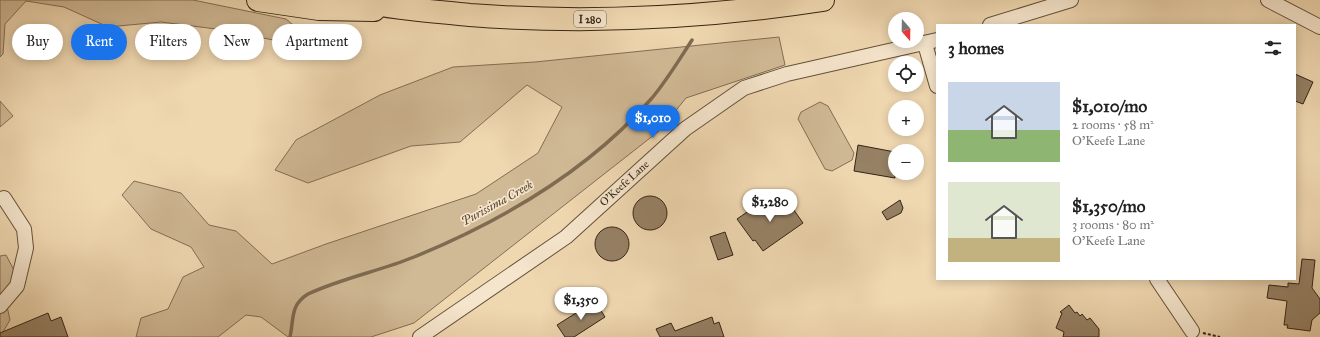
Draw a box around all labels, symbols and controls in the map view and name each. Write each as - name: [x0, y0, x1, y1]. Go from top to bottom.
- road number: I 280: [574, 11, 606, 27]
- north arrow: [888, 12, 924, 48]
- map controls: [888, 12, 924, 180]
- chip: Buy: [12, 24, 63, 60]
- chip: Rent: [71, 24, 127, 60]
- chip: Filters: [135, 24, 201, 60]
- chip: New: [209, 24, 264, 60]
- chip: Apartment: [272, 24, 362, 60]
- icon: filters: [1262, 37, 1284, 59]
- text: 3 homes: [948, 38, 1004, 59]
- button: locate: [888, 56, 924, 92]
- text: $1,010/mo: [1072, 96, 1147, 117]
- icon: home: [980, 98, 1028, 146]
- button: +: [888, 100, 924, 136]
- pin: $1,010: [620, 105, 686, 139]
- text: $1,010: [635, 110, 671, 126]
- text: 2 rooms · 58 m²: [1072, 117, 1154, 133]
- text: O'Keefe Lane: [1072, 133, 1145, 149]
- button: −: [888, 144, 924, 180]
- street label: O'Keefe Lane: [597, 158, 652, 209]
- water label: Purissima Creek: [459, 177, 536, 228]
- pin: $1,280: [737, 189, 803, 223]
- text: $1,280: [751, 194, 789, 210]
- text: $1,350/mo: [1072, 196, 1145, 217]
- icon: home: [980, 198, 1028, 246]
- text: 3 rooms · 80 m²: [1072, 217, 1154, 233]
- text: O'Keefe Lane: [1072, 233, 1145, 249]
- pin: $1,350: [548, 287, 614, 321]
- text: $1,350: [563, 292, 599, 308]

